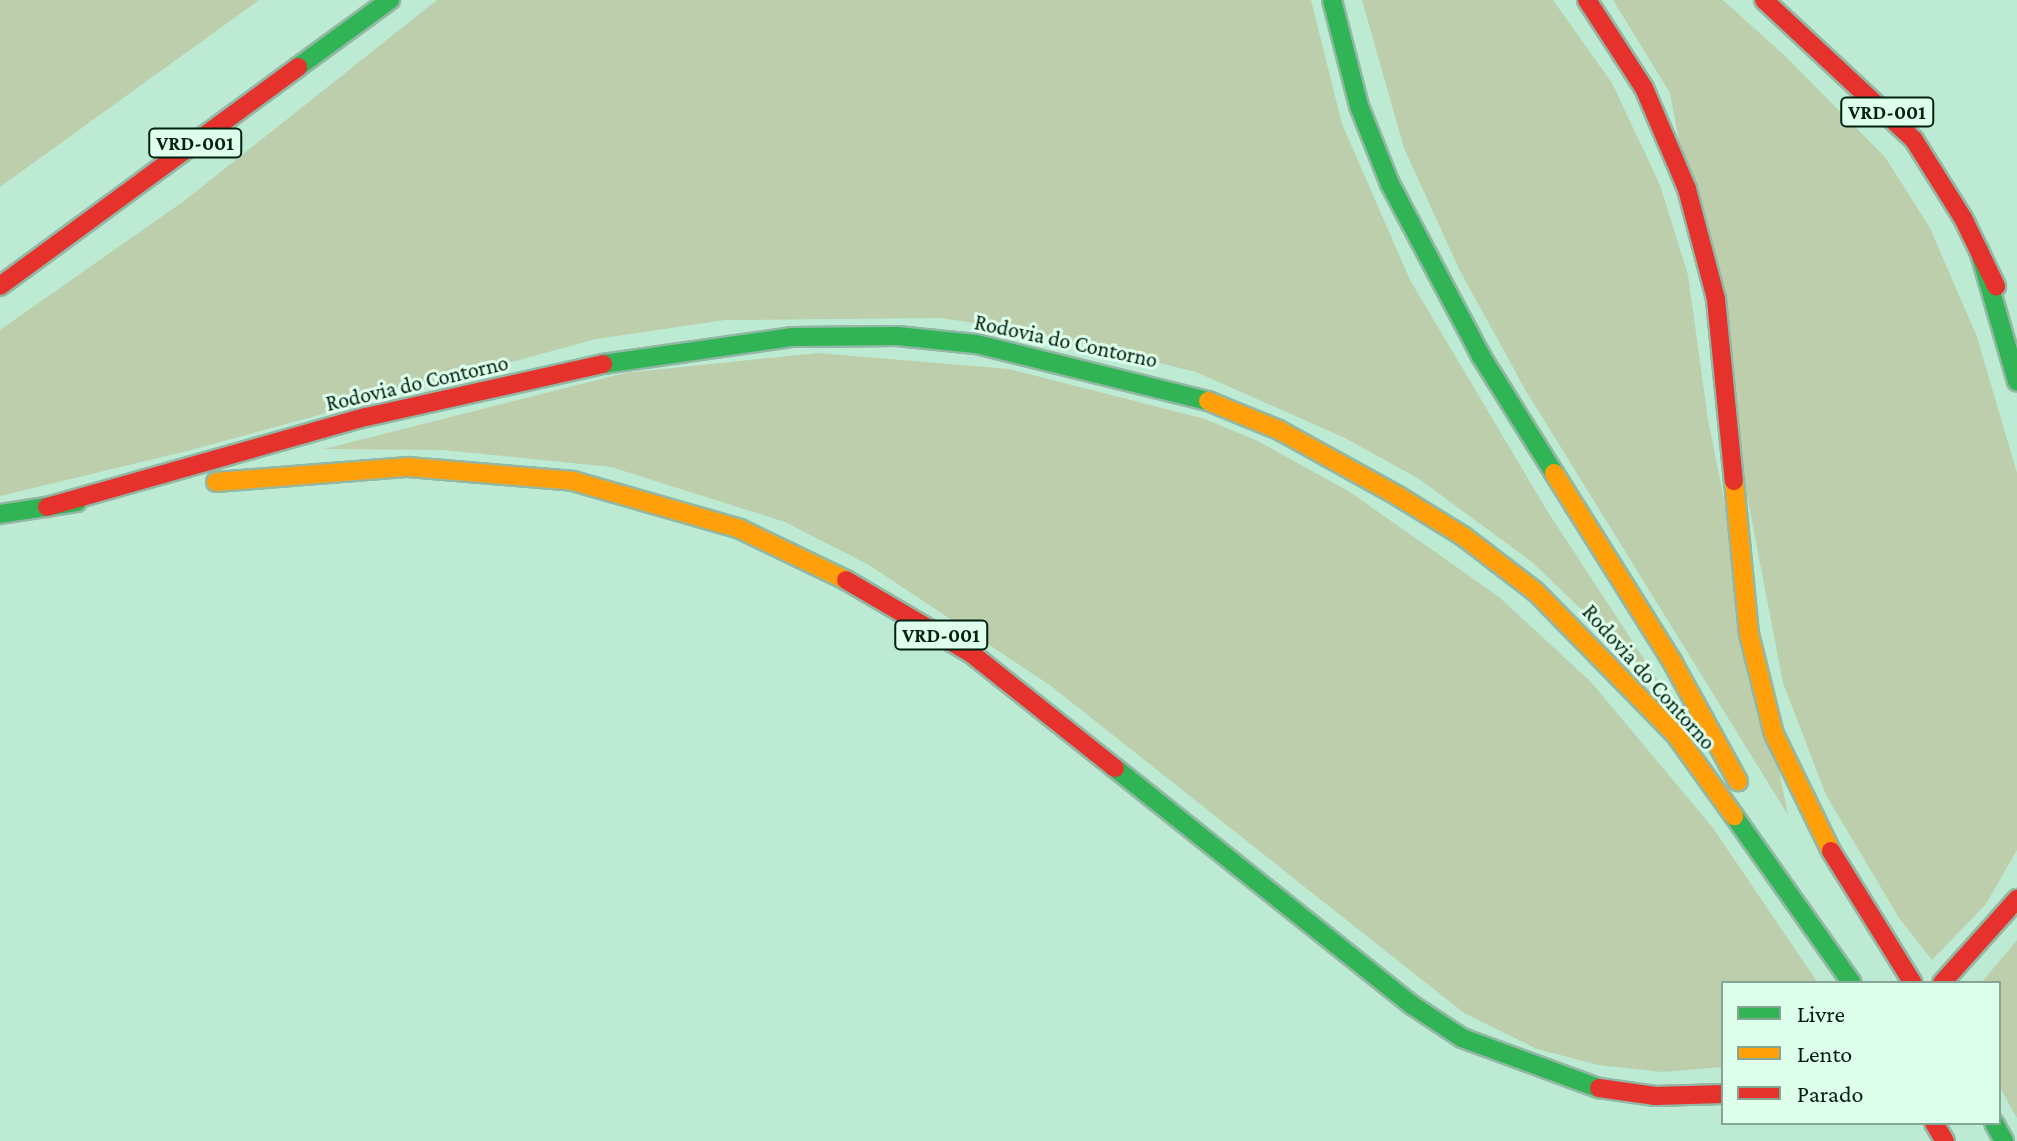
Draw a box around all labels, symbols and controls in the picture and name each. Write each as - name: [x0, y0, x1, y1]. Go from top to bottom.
- road number: VRD-001: [1839, 96, 1935, 128]
- road number: VRD-001: [147, 127, 243, 159]
- street label: Rodovia do Contorno: [972, 309, 1160, 373]
- street label: Rodovia do Contorno: [323, 349, 511, 417]
- street label: Rodovia do Contorno: [1577, 599, 1721, 755]
- road number: VRD-001: [893, 619, 989, 651]
- legend: [1721, 981, 2001, 1125]
- text: Livre: [1797, 1000, 1845, 1027]
- text: Lento: [1797, 1040, 1852, 1067]
- text: Parado: [1797, 1080, 1864, 1107]

